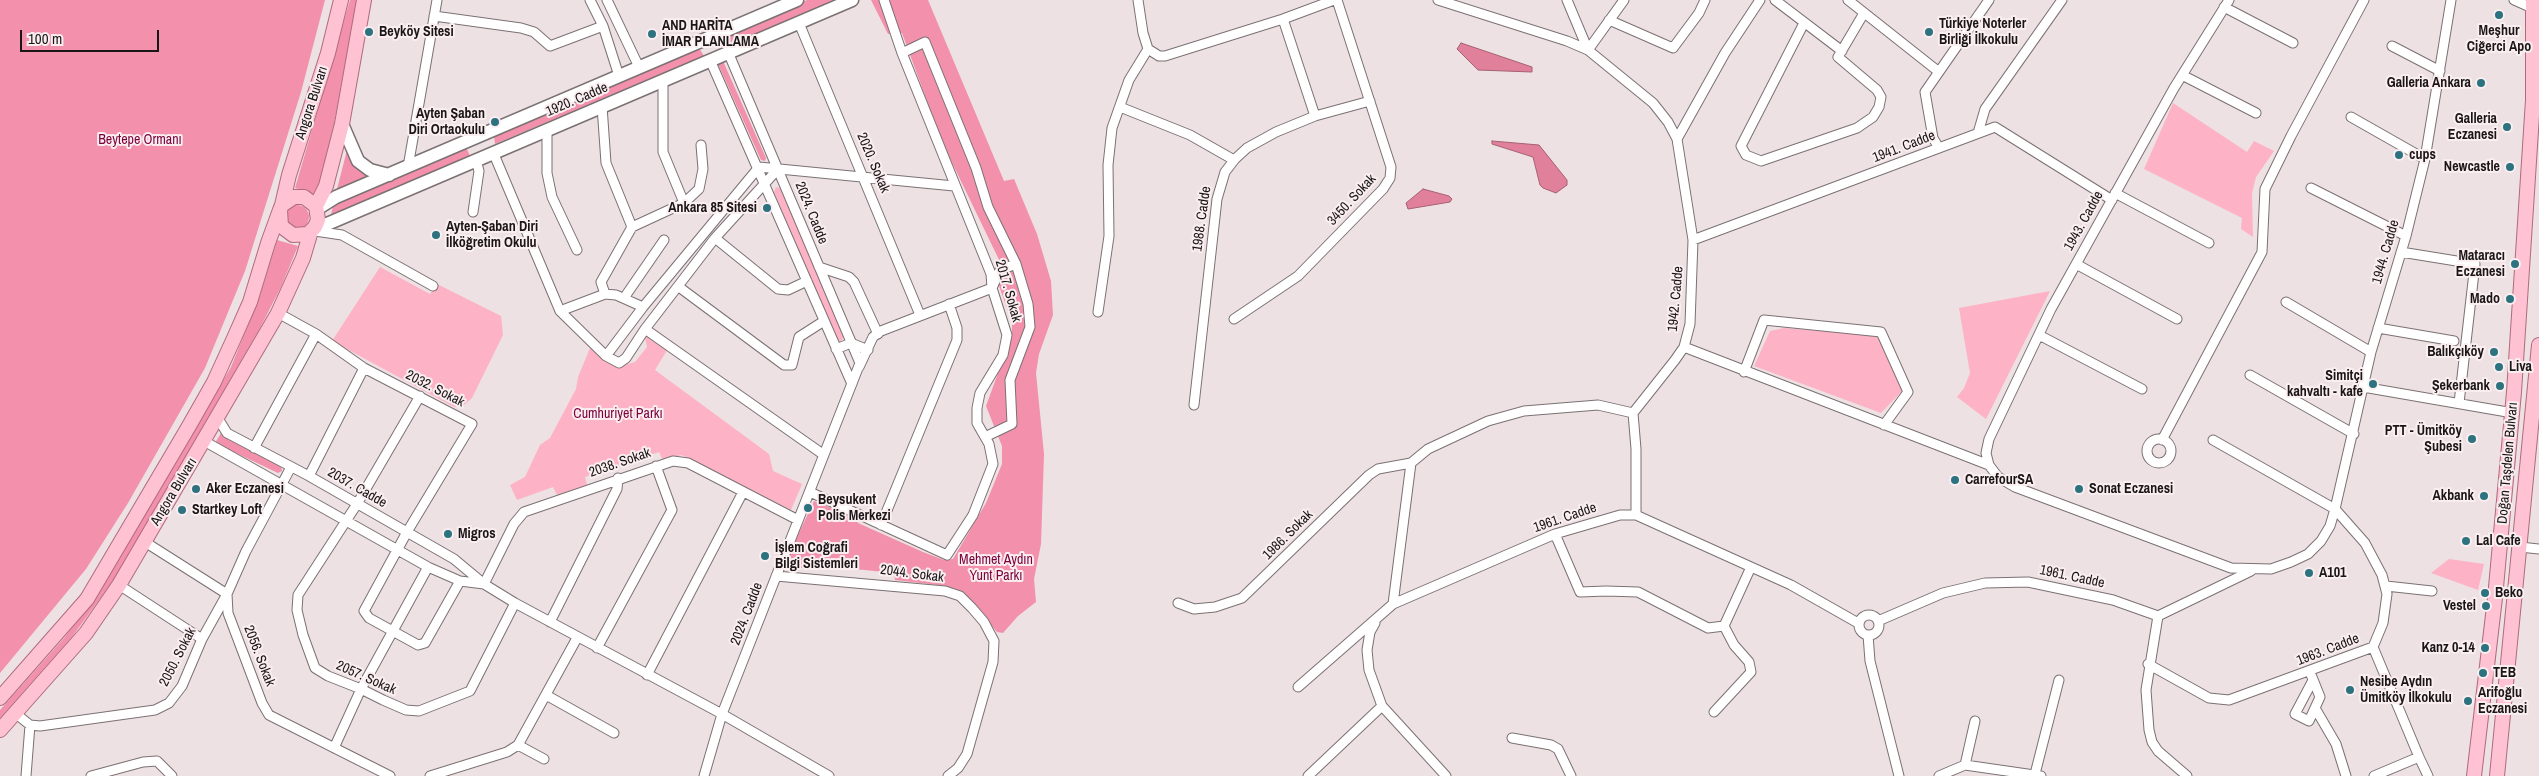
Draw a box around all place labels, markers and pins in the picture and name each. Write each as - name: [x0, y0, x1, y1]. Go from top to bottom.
- marker: Meşhur Ciğerci Apo: [2493, 9, 2505, 21]
- place label: Türkiye Noterler Birliği İlkokulu: [1939, 16, 2026, 48]
- place label: AND HARİTA İMAR PLANLAMA: [662, 18, 759, 50]
- place label: Meşhur Ciğerci Apo: [2467, 23, 2531, 56]
- place label: Beyköy Sitesi: [379, 24, 454, 40]
- marker: Beyköy Sitesi: [363, 26, 375, 38]
- marker: Türkiye Noterler Birliği İlkokulu: [1923, 26, 1935, 38]
- marker: AND HARİTA İMAR PLANLAMA: [646, 28, 658, 40]
- place label: Galleria Ankara: [2387, 75, 2471, 91]
- marker: Galleria Ankara: [2475, 77, 2487, 89]
- place label: Ayten Şaban Diri Ortaokulu: [408, 106, 485, 138]
- place label: Galleria Eczanesi: [2448, 111, 2497, 144]
- marker: Ayten Şaban Diri Ortaokulu: [489, 116, 501, 128]
- marker: Galleria Eczanesi: [2501, 121, 2513, 133]
- place label: cups: [2409, 147, 2436, 163]
- marker: cups: [2393, 149, 2405, 161]
- place label: Newcastle: [2444, 159, 2500, 175]
- marker: Newcastle: [2504, 161, 2516, 173]
- place label: Ankara 85 Sitesi: [668, 200, 757, 216]
- marker: Ankara 85 Sitesi: [761, 202, 773, 214]
- place label: Ayten-Şaban Diri İlköğretim Okulu: [446, 219, 538, 252]
- marker: Ayten-Şaban Diri İlköğretim Okulu: [430, 229, 442, 241]
- place label: Mataracı Eczanesi: [2456, 248, 2505, 280]
- marker: Mataracı Eczanesi: [2509, 258, 2521, 270]
- place label: Mado: [2470, 291, 2500, 307]
- marker: Mado: [2504, 293, 2516, 305]
- place label: Balıkçıköy: [2427, 344, 2484, 360]
- marker: Balıkçıköy: [2488, 346, 2500, 358]
- place label: Liva: [2509, 359, 2532, 375]
- marker: Liva: [2493, 361, 2505, 373]
- place label: Simitçi kahvaltı - kafe: [2287, 368, 2363, 401]
- marker: Simitçi kahvaltı - kafe: [2367, 378, 2379, 390]
- place label: Şekerbank: [2432, 378, 2490, 394]
- marker: Şekerbank: [2494, 380, 2506, 392]
- place label: PTT - Ümitköy Şubesi: [2385, 423, 2462, 456]
- marker: PTT - Ümitköy Şubesi: [2466, 433, 2478, 445]
- place label: CarrefourSA: [1965, 472, 2033, 488]
- marker: CarrefourSA: [1949, 474, 1961, 486]
- place label: Aker Eczanesi: [206, 481, 284, 497]
- place label: Sonat Eczanesi: [2089, 481, 2173, 497]
- marker: Aker Eczanesi: [190, 483, 202, 495]
- marker: Sonat Eczanesi: [2073, 483, 2085, 495]
- place label: Akbank: [2433, 488, 2474, 504]
- marker: Akbank: [2478, 490, 2490, 502]
- place label: Beysukent Polis Merkezi: [818, 492, 891, 524]
- place label: Startkey Loft: [192, 502, 262, 518]
- marker: Beysukent Polis Merkezi: [802, 502, 814, 514]
- marker: Startkey Loft: [176, 504, 188, 516]
- place label: Migros: [458, 526, 496, 542]
- marker: Migros: [442, 528, 454, 540]
- place label: Lal Cafe: [2476, 533, 2521, 549]
- marker: Lal Cafe: [2460, 535, 2472, 547]
- place label: İşlem Coğrafi Bilgi Sistemleri: [775, 540, 858, 572]
- marker: İşlem Coğrafi Bilgi Sistemleri: [759, 550, 771, 562]
- place label: A101: [2319, 565, 2346, 581]
- marker: A101: [2303, 567, 2315, 579]
- place label: Beko: [2495, 585, 2523, 601]
- marker: Beko: [2479, 587, 2491, 599]
- place label: Vestel: [2443, 598, 2476, 614]
- marker: Vestel: [2480, 600, 2492, 612]
- place label: Kanz 0-14: [2421, 640, 2475, 656]
- marker: Kanz 0-14: [2479, 642, 2491, 654]
- place label: TEB: [2493, 665, 2516, 681]
- marker: TEB: [2477, 667, 2489, 679]
- place label: Nesibe Aydın Ümitköy İlkokulu: [2360, 674, 2452, 706]
- marker: Nesibe Aydın Ümitköy İlkokulu: [2344, 684, 2356, 696]
- place label: Arifoğlu Eczanesi: [2478, 685, 2527, 718]
- marker: Arifoğlu Eczanesi: [2462, 695, 2474, 707]

